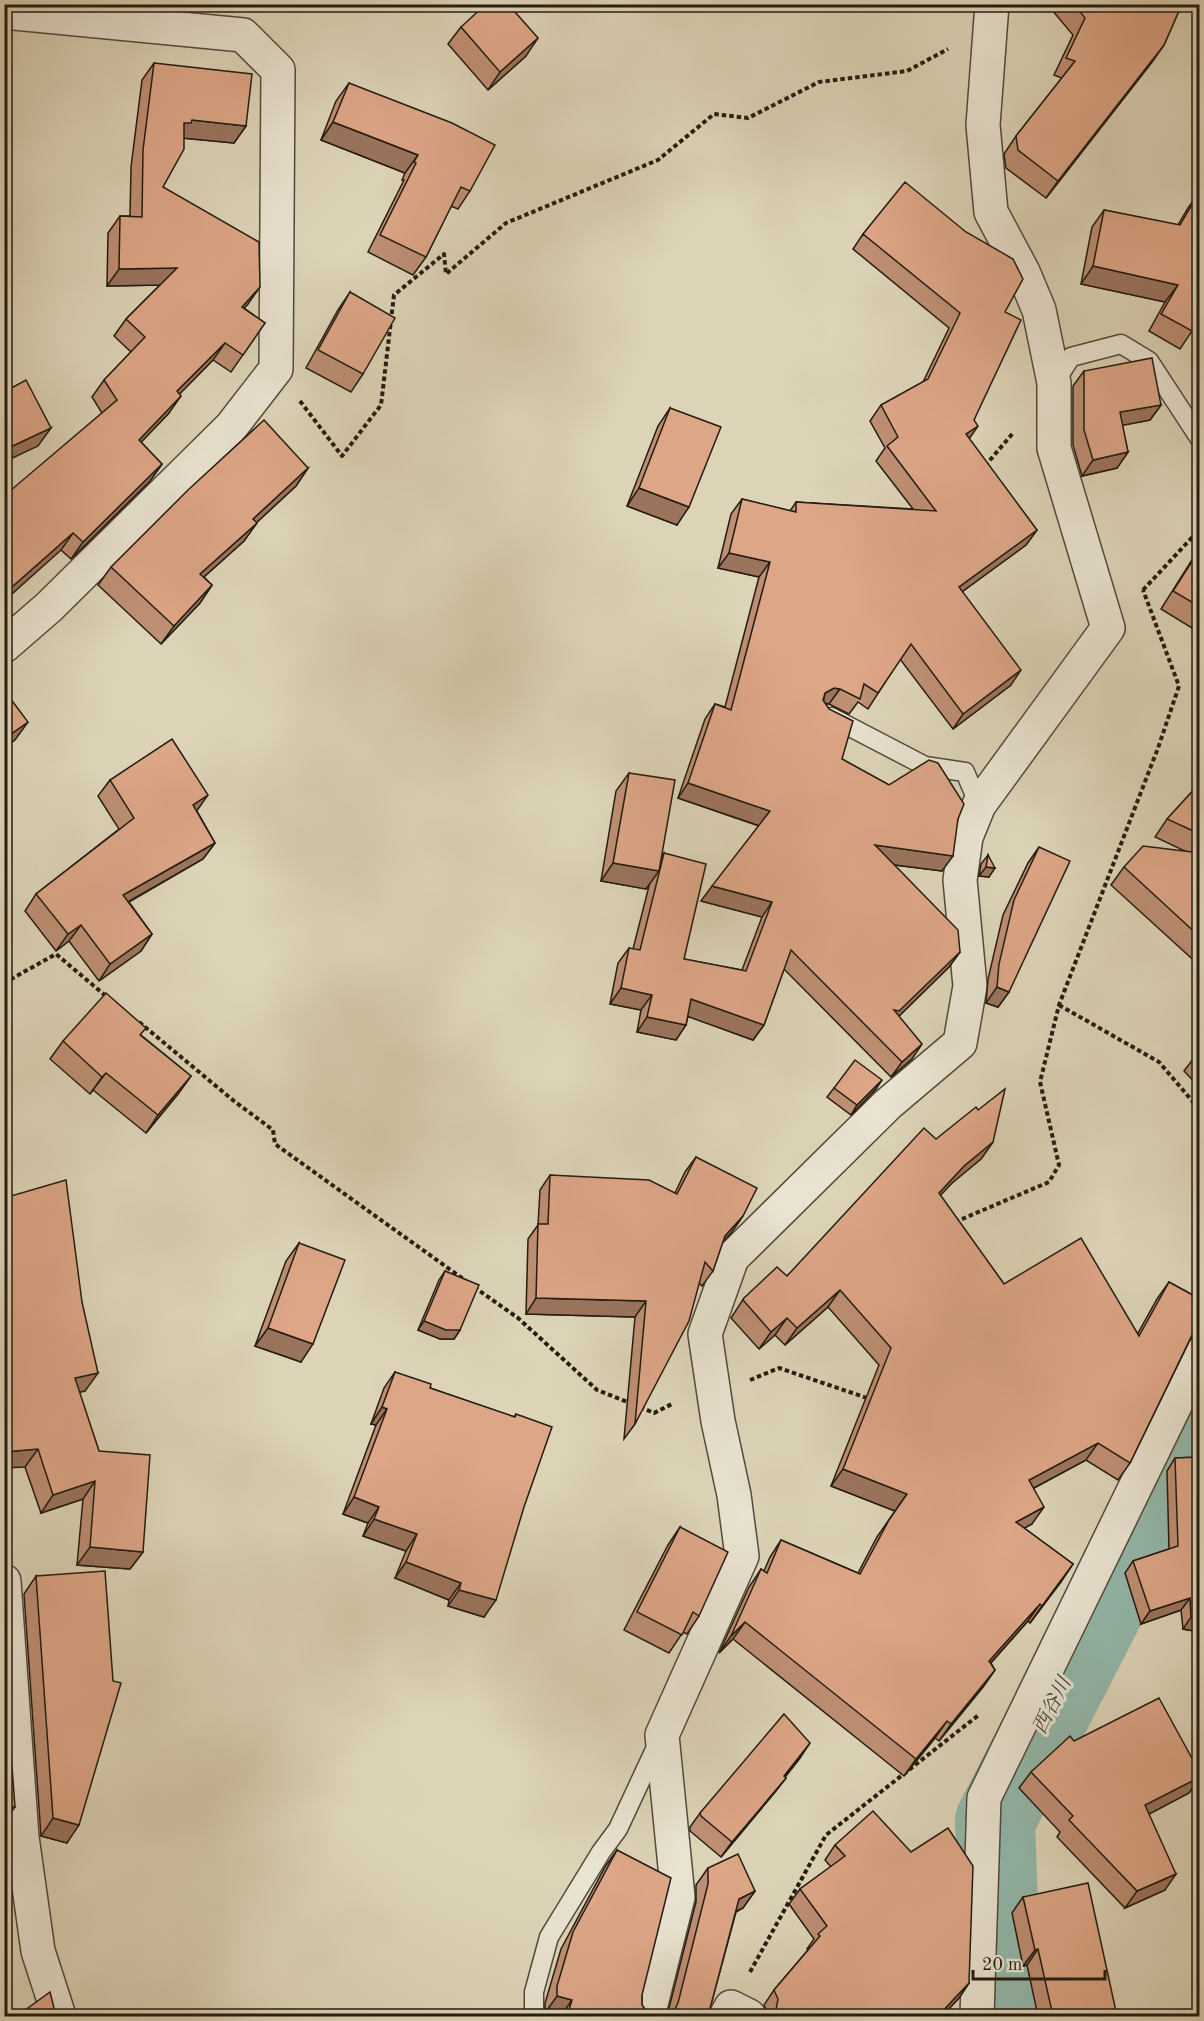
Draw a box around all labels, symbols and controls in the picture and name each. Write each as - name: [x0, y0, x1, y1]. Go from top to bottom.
- water label: 西谷川: [1029, 1672, 1076, 1737]
- scale bar: [973, 1943, 1105, 1981]
- text: 20 m: [982, 1956, 1022, 1974]

